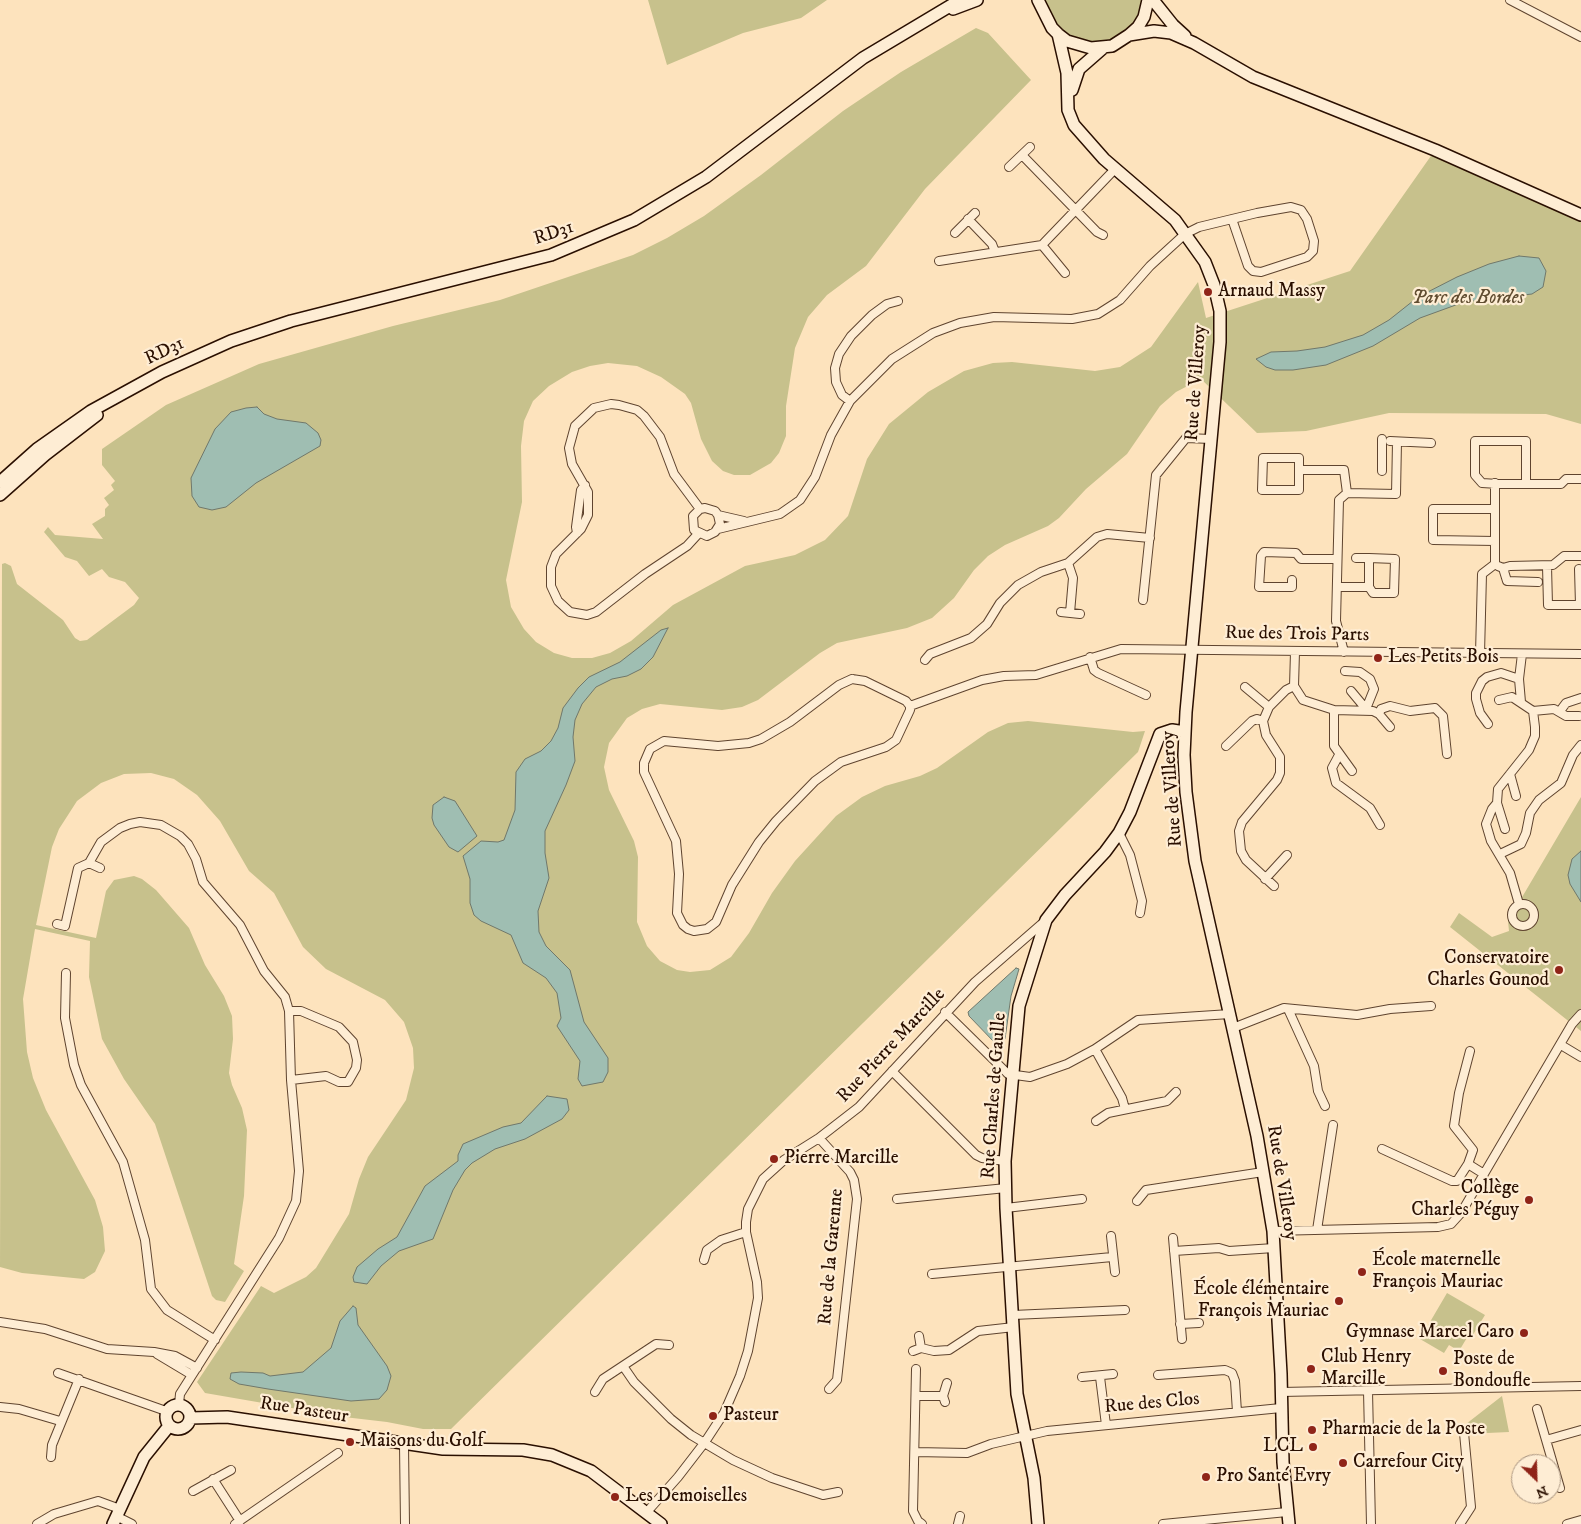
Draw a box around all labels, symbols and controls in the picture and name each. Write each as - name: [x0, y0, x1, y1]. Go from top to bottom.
- street label: RD31: [531, 217, 577, 251]
- place label: Arnaud Massy: [1218, 281, 1325, 303]
- marker: Arnaud Massy: [1202, 286, 1214, 298]
- park label: Parc des Bordes: [1412, 288, 1524, 310]
- street label: Rue de Villeroy: [1182, 324, 1212, 442]
- street label: RD31: [142, 333, 188, 371]
- street label: Rue des Trois Parts: [1225, 622, 1369, 648]
- place label: Les Petits Bois: [1388, 647, 1499, 669]
- marker: Les Petits Bois: [1372, 652, 1384, 664]
- street label: Rue de Villeroy: [1158, 730, 1188, 848]
- place label: Conservatoire Charles Gounod: [1427, 948, 1549, 992]
- marker: Conservatoire Charles Gounod: [1553, 964, 1565, 976]
- street label: Rue Pierre Marcille: [833, 984, 951, 1108]
- street label: Rue Charles de Gaulle: [978, 1012, 1012, 1180]
- street label: Rue de Villeroy: [1261, 1124, 1301, 1242]
- place label: Pierre Marcille: [784, 1148, 899, 1170]
- marker: Pierre Marcille: [768, 1153, 780, 1165]
- place label: Collège Charles Péguy: [1411, 1178, 1519, 1222]
- street label: Rue de la Garenne: [815, 1188, 849, 1326]
- marker: Collège Charles Péguy: [1523, 1194, 1535, 1206]
- place label: École maternelle François Mauriac: [1372, 1250, 1503, 1294]
- marker: École maternelle François Mauriac: [1356, 1266, 1368, 1278]
- place label: École élémentaire François Mauriac: [1193, 1279, 1329, 1323]
- marker: École élémentaire François Mauriac: [1333, 1295, 1345, 1307]
- place label: Gymnase Marcel Caro: [1346, 1322, 1514, 1344]
- marker: Gymnase Marcel Caro: [1518, 1327, 1530, 1339]
- place label: Club Henry Marcille: [1321, 1347, 1411, 1391]
- place label: Poste de Bondoufle: [1453, 1349, 1531, 1393]
- marker: Club Henry Marcille: [1305, 1363, 1317, 1375]
- marker: Poste de Bondoufle: [1437, 1365, 1449, 1377]
- street label: Rue des Clos: [1103, 1388, 1201, 1420]
- street label: Rue Pasteur: [258, 1393, 350, 1429]
- place label: Pasteur: [723, 1405, 779, 1427]
- marker: Pasteur: [707, 1410, 719, 1422]
- place label: Pharmacie de la Poste: [1322, 1419, 1485, 1441]
- marker: Pharmacie de la Poste: [1306, 1424, 1318, 1436]
- place label: Maisons du Golf: [360, 1431, 483, 1453]
- marker: Maisons du Golf: [344, 1436, 356, 1448]
- place label: LCL: [1263, 1436, 1303, 1458]
- marker: LCL: [1307, 1441, 1319, 1453]
- place label: Carrefour City: [1353, 1452, 1464, 1474]
- north arrow: [1511, 1454, 1561, 1504]
- marker: Carrefour City: [1337, 1457, 1349, 1469]
- place label: Pro Santé Evry: [1216, 1466, 1331, 1488]
- marker: Pro Santé Evry: [1200, 1471, 1212, 1483]
- text: N: [1533, 1481, 1551, 1502]
- place label: Les Demoiselles: [625, 1486, 747, 1508]
- marker: Les Demoiselles: [609, 1491, 621, 1503]

